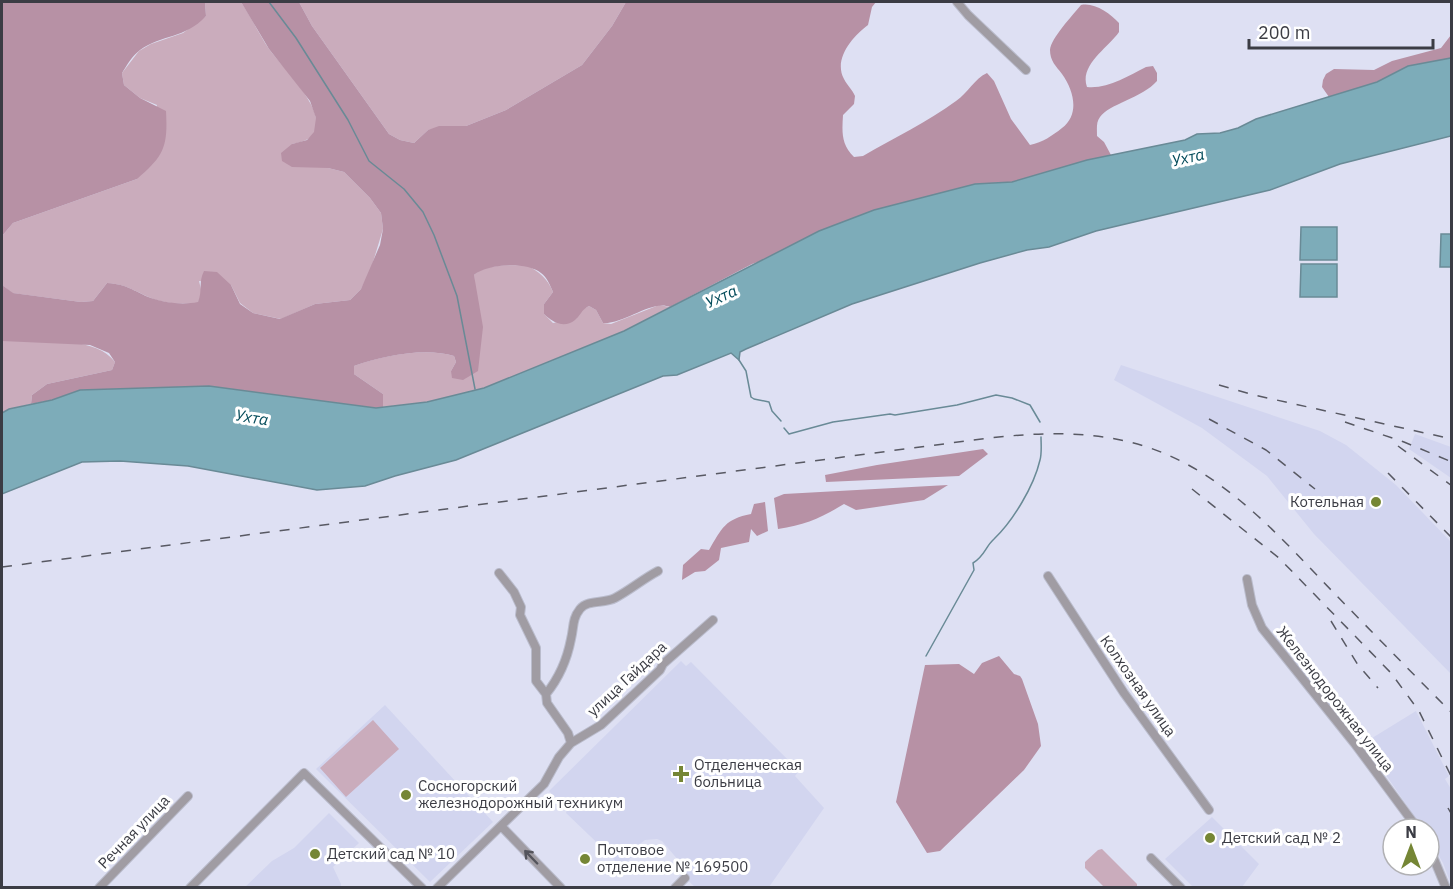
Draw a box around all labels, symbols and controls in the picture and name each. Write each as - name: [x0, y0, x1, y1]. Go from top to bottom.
- scale bar: [1249, 12, 1434, 50]
- text: 200 m: [1258, 21, 1310, 44]
- water label: Ухта: [1170, 144, 1206, 170]
- water label: Ухта: [702, 280, 740, 312]
- water label: Ухта: [234, 405, 270, 429]
- place label: Котельная: [1290, 492, 1364, 511]
- marker: Котельная: [1369, 495, 1383, 509]
- street label: Железнодорожная улица: [1273, 622, 1398, 775]
- street label: Колхозная улица: [1096, 631, 1180, 740]
- street label: улица Гайдара: [583, 637, 670, 720]
- place label: Отделенческая больница: [694, 755, 802, 791]
- marker: Отделенческая больница: [672, 765, 690, 783]
- place label: Сосногорский железнодорожный техникум: [418, 776, 623, 812]
- marker: Сосногорский железнодорожный техникум: [399, 788, 413, 802]
- street label: Речная улица: [94, 791, 173, 872]
- north arrow: [1381, 817, 1441, 877]
- text: N: [1405, 822, 1417, 842]
- place label: Детский сад № 2: [1222, 828, 1341, 847]
- marker: Детский сад № 2: [1203, 831, 1217, 845]
- place label: Почтовое отделение № 169500: [597, 840, 748, 876]
- place label: Детский сад № 10: [327, 844, 455, 863]
- marker: Детский сад № 10: [308, 847, 322, 861]
- one-way arrow: [524, 849, 539, 864]
- marker: Почтовое отделение № 169500: [578, 852, 592, 866]

